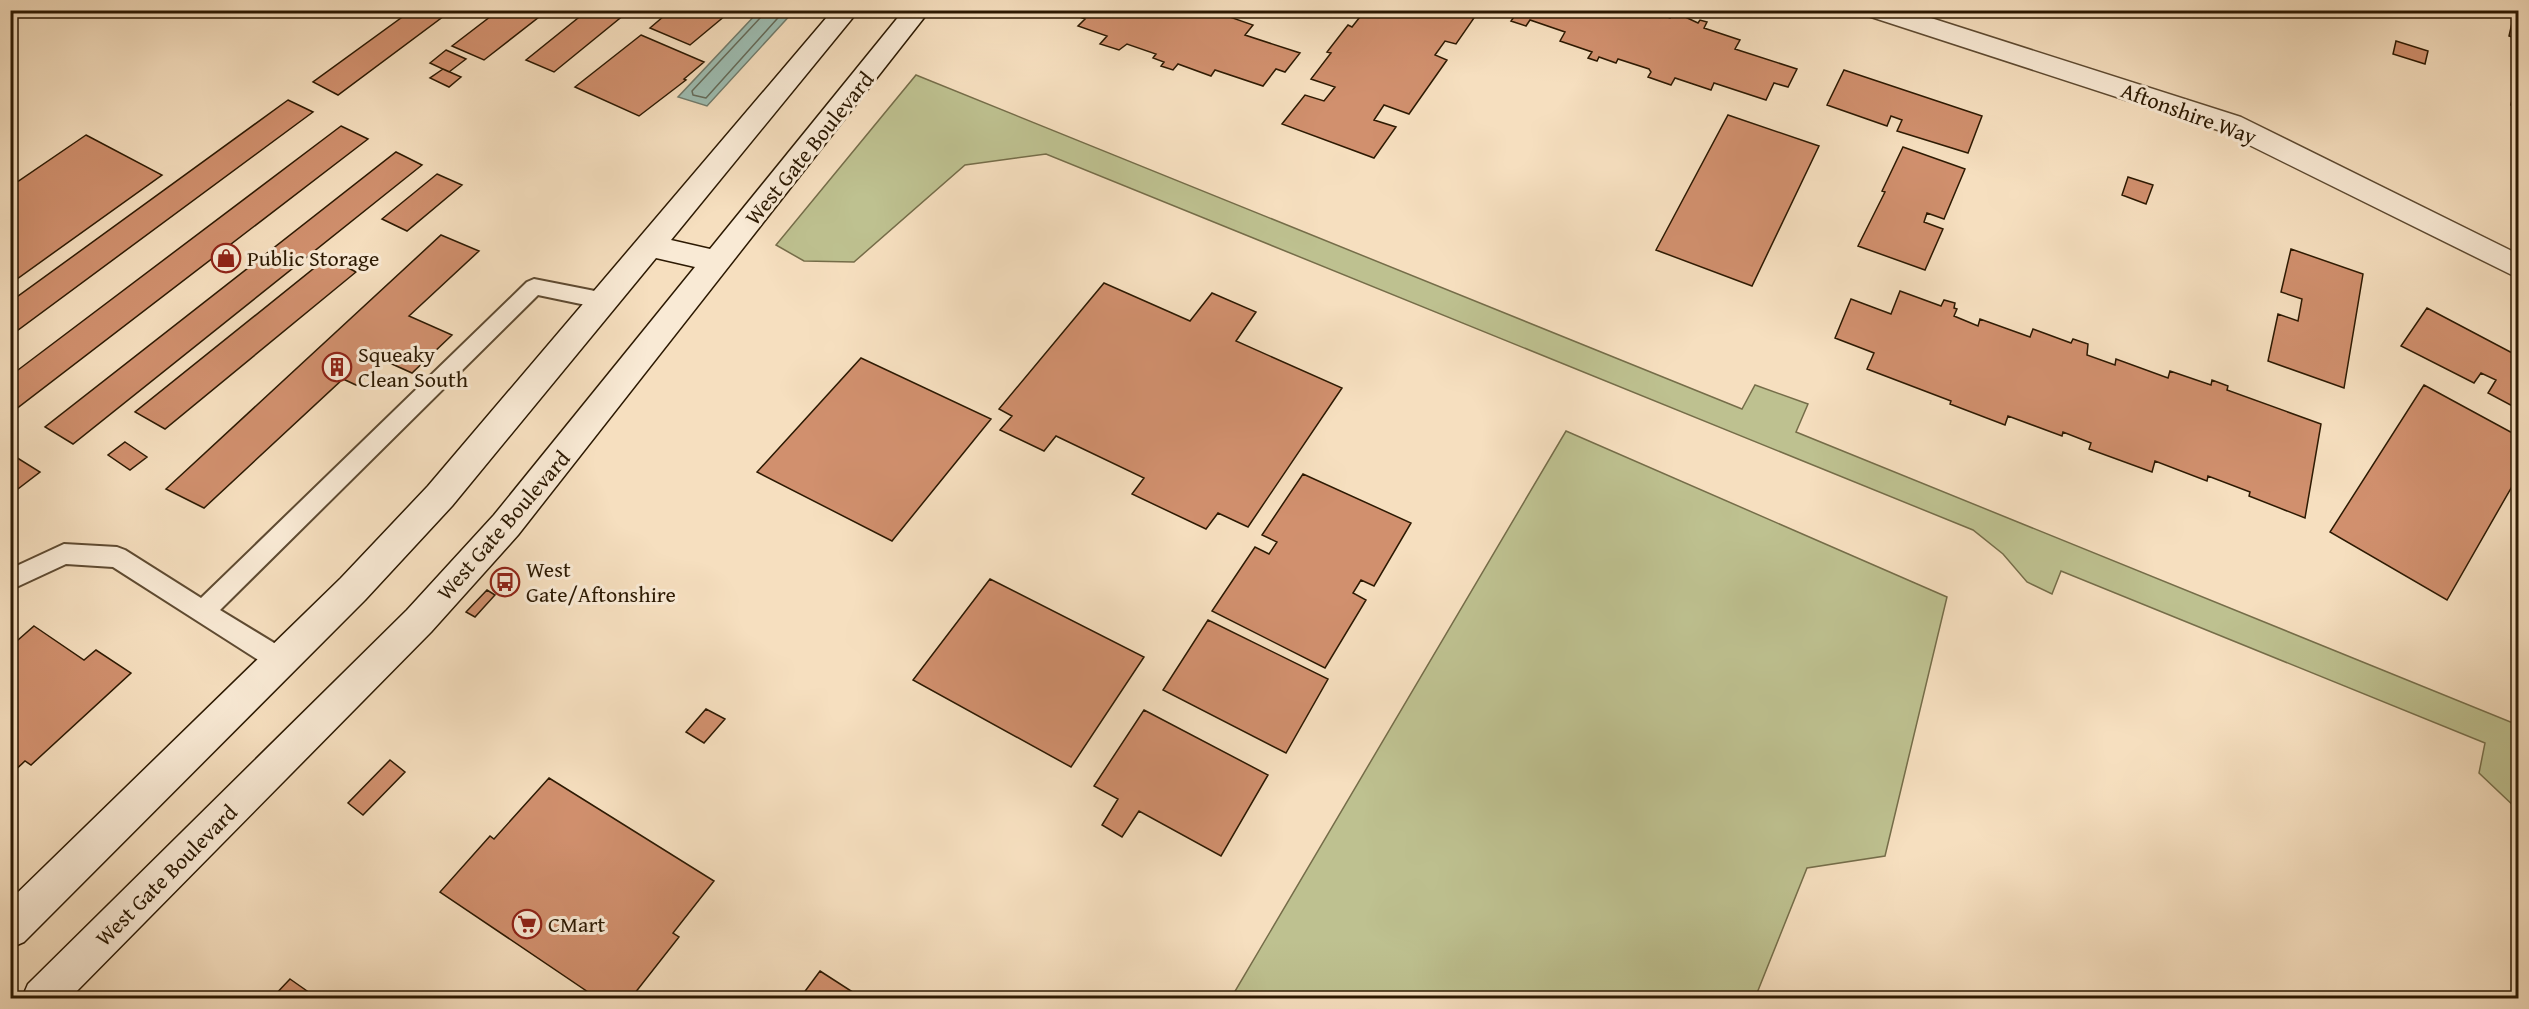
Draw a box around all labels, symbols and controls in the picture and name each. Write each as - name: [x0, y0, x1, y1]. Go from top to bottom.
- street label: West Gate Boulevard: [737, 64, 881, 232]
- street label: Aftonshire Way: [2117, 74, 2261, 152]
- shop icon: Public Storage: [210, 242, 242, 274]
- place label: Public Storage: [247, 242, 379, 274]
- place label: Squeaky Clean South: [358, 338, 469, 395]
- building icon: Squeaky Clean South: [321, 351, 353, 383]
- street label: West Gate Boulevard: [429, 443, 577, 607]
- place label: West Gate/Aftonshire: [526, 553, 676, 610]
- bus stop icon: West Gate/Aftonshire: [489, 566, 521, 598]
- street label: West Gate Boulevard: [88, 797, 244, 953]
- supermarket icon: CMart: [511, 908, 543, 940]
- place label: CMart: [548, 908, 605, 940]

